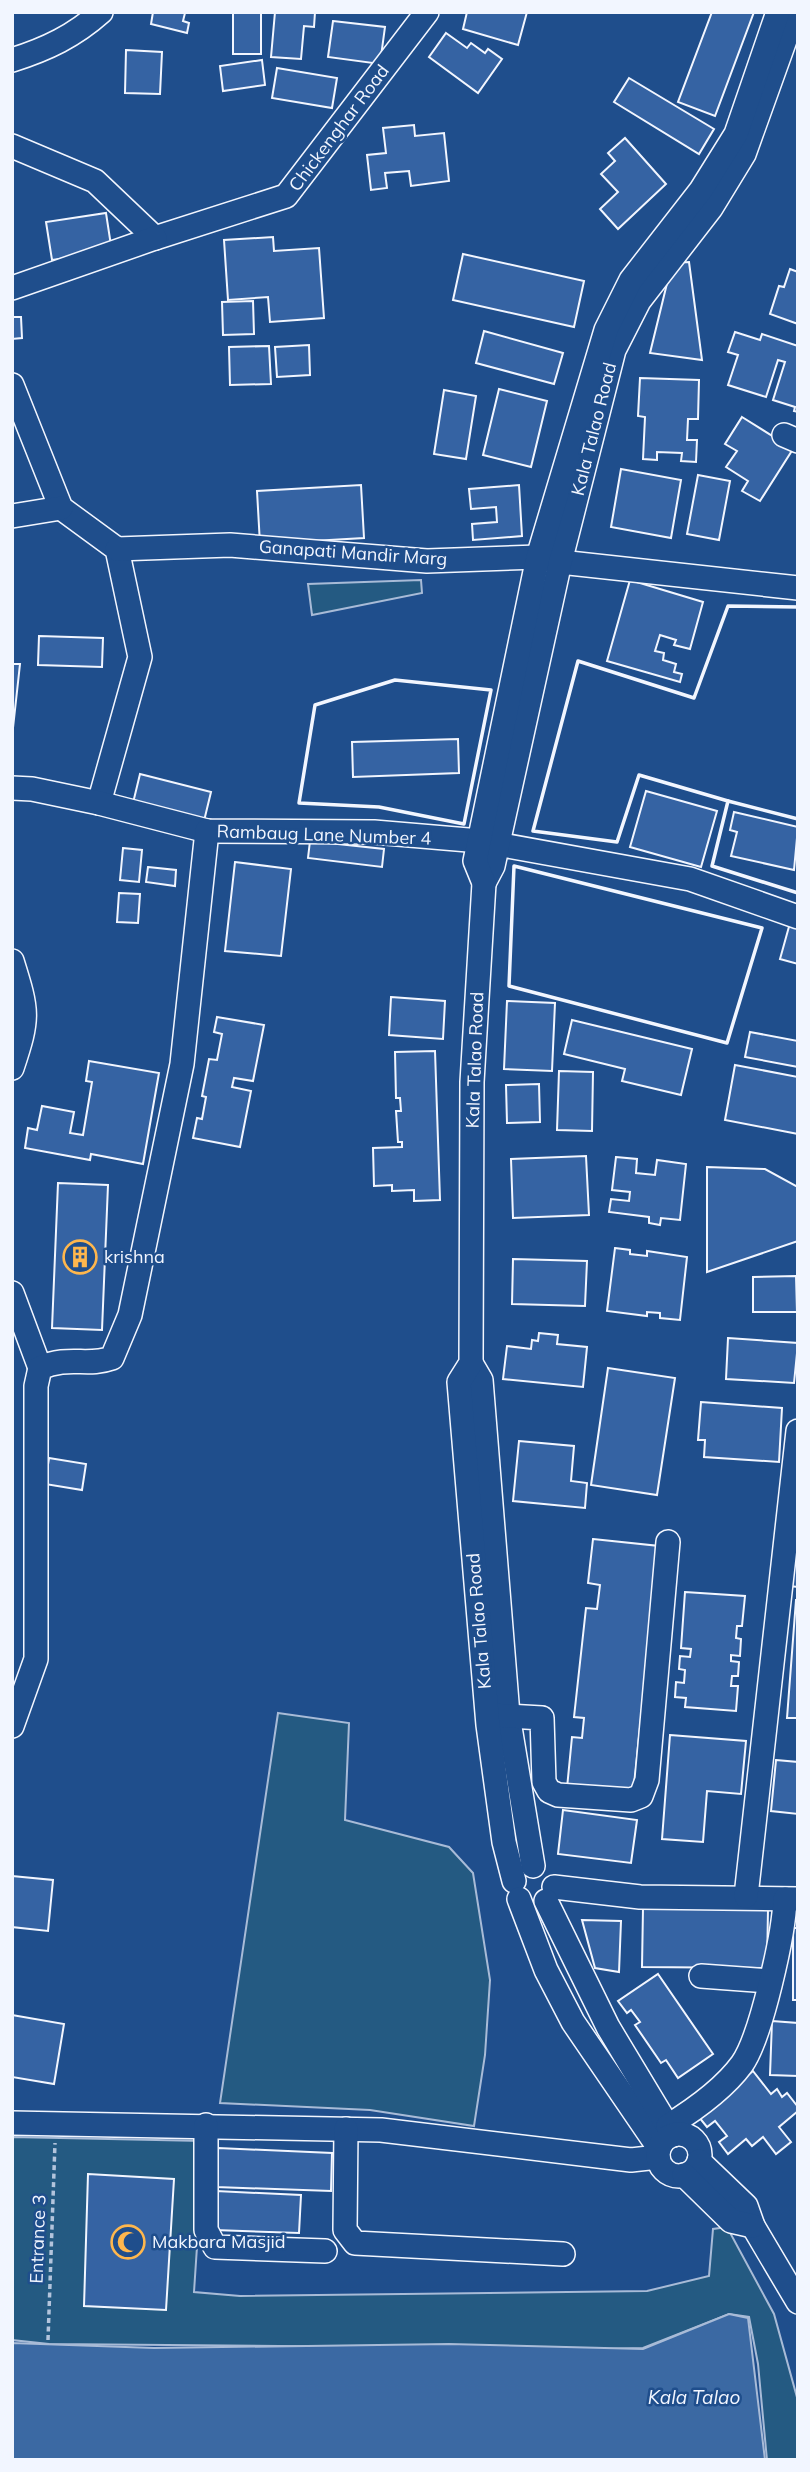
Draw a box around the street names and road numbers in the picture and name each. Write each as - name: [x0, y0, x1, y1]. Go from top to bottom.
- street label: Chickenghar Road: [283, 60, 394, 196]
- street label: Kala Talao Road: [566, 360, 621, 498]
- street label: Ganapati Mandir Marg: [258, 534, 448, 571]
- street label: Rambaug Lane Number 4: [216, 819, 432, 850]
- street label: Kala Talao Road: [461, 991, 488, 1129]
- street label: Kala Talao Road: [461, 1552, 496, 1690]
- street label: Entrance 3: [24, 2194, 51, 2284]

